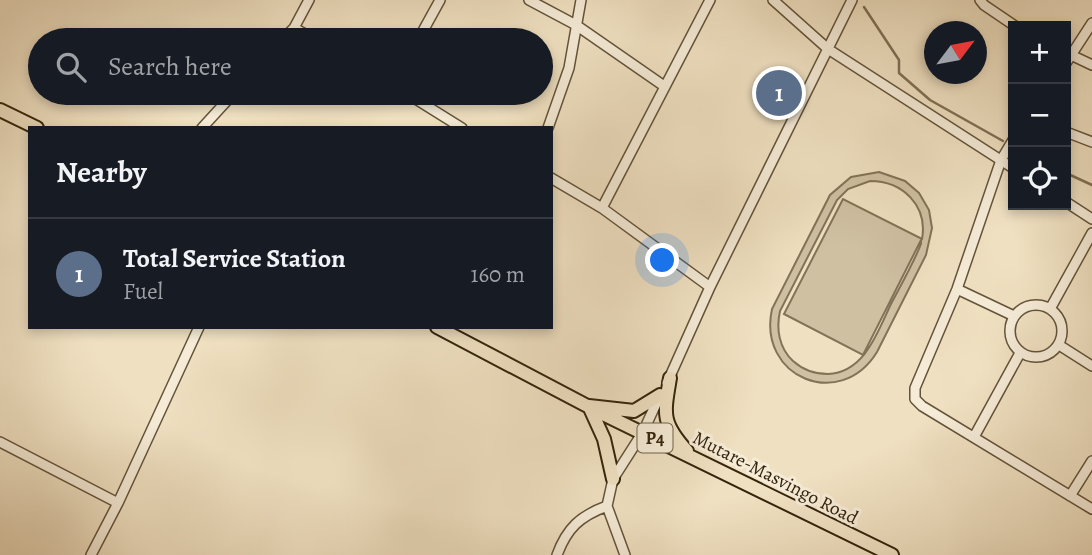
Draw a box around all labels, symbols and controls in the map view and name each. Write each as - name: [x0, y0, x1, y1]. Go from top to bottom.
- north arrow: [924, 21, 987, 84]
- map controls: [1008, 21, 1071, 210]
- button: +: [1008, 21, 1071, 84]
- search box: [28, 28, 553, 105]
- icon: search: [52, 48, 90, 86]
- text: Search here: [108, 49, 232, 84]
- pin: 1: [756, 67, 802, 119]
- button: −: [1008, 84, 1071, 147]
- button: locate: [1008, 147, 1071, 210]
- text: Nearby: [56, 152, 147, 192]
- text: Total Service Station: [123, 241, 346, 276]
- your location: [645, 243, 679, 277]
- text: 1: [75, 259, 83, 290]
- text: 160 m: [471, 259, 525, 290]
- text: Fuel: [123, 276, 163, 307]
- road number: P4: [638, 424, 672, 452]
- street label: Mutare-Masvingo Road: [688, 425, 863, 531]

